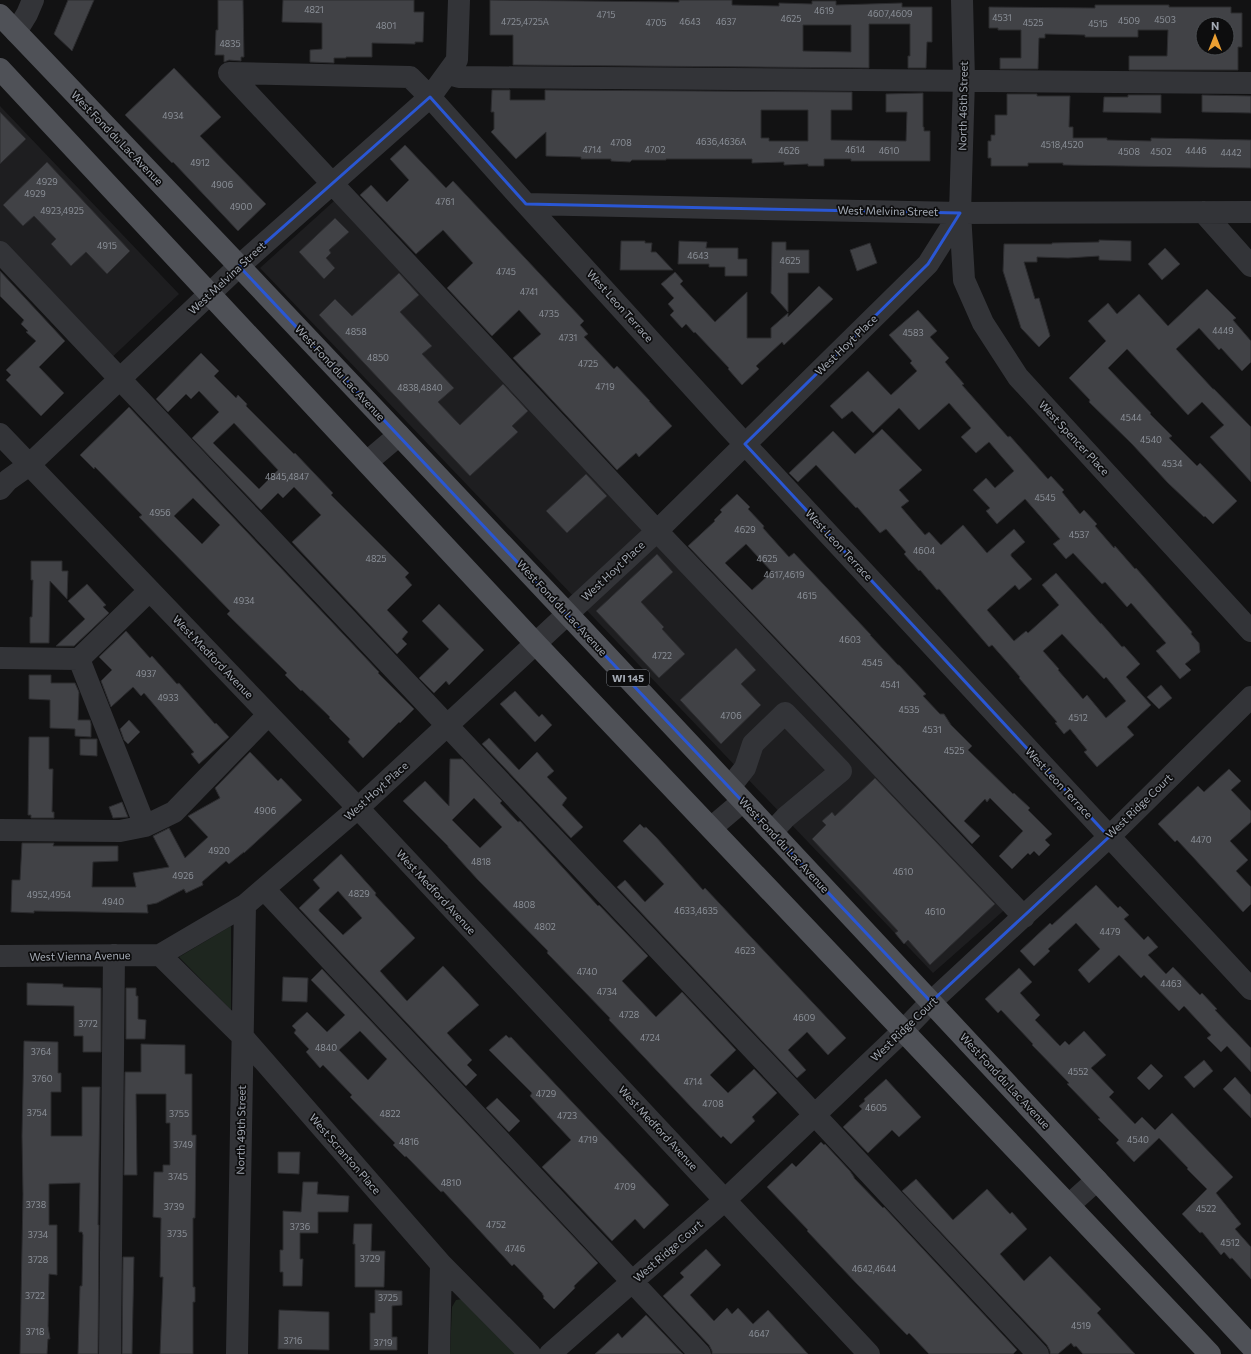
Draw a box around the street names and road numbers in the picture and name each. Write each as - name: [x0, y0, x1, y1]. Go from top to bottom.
- street label: North 46th Street: [955, 61, 970, 151]
- street label: West Fond du Lac Avenue: [69, 88, 166, 188]
- street label: West Melvina Street: [838, 203, 939, 218]
- street label: West Melvina Street: [185, 238, 268, 317]
- street label: West Leon Terrace: [585, 267, 656, 345]
- street label: West Hoyt Place: [812, 312, 880, 378]
- street label: West Fond du Lac Avenue: [293, 322, 388, 423]
- street label: West Spencer Place: [1036, 398, 1112, 478]
- street label: West Leon Terrace: [803, 506, 876, 583]
- street label: West Hoyt Place: [578, 538, 647, 603]
- street label: West Fond du Lac Avenue: [515, 557, 610, 658]
- street label: West Medford Avenue: [170, 612, 257, 701]
- road number: WI 145: [607, 670, 649, 686]
- street label: West Leon Terrace: [1023, 744, 1096, 821]
- street label: West Hoyt Place: [341, 758, 410, 823]
- street label: West Ridge Court: [1103, 770, 1175, 841]
- street label: West Fond du Lac Avenue: [737, 794, 832, 895]
- street label: West Medford Avenue: [394, 847, 479, 937]
- street label: West Vienna Avenue: [29, 948, 131, 963]
- street label: West Ridge Court: [868, 993, 940, 1064]
- street label: West Fond du Lac Avenue: [958, 1030, 1053, 1131]
- street label: West Medford Avenue: [616, 1083, 701, 1173]
- street label: North 49th Street: [233, 1085, 248, 1175]
- street label: West Scranton Place: [307, 1111, 384, 1197]
- street label: West Ridge Court: [630, 1217, 705, 1284]

